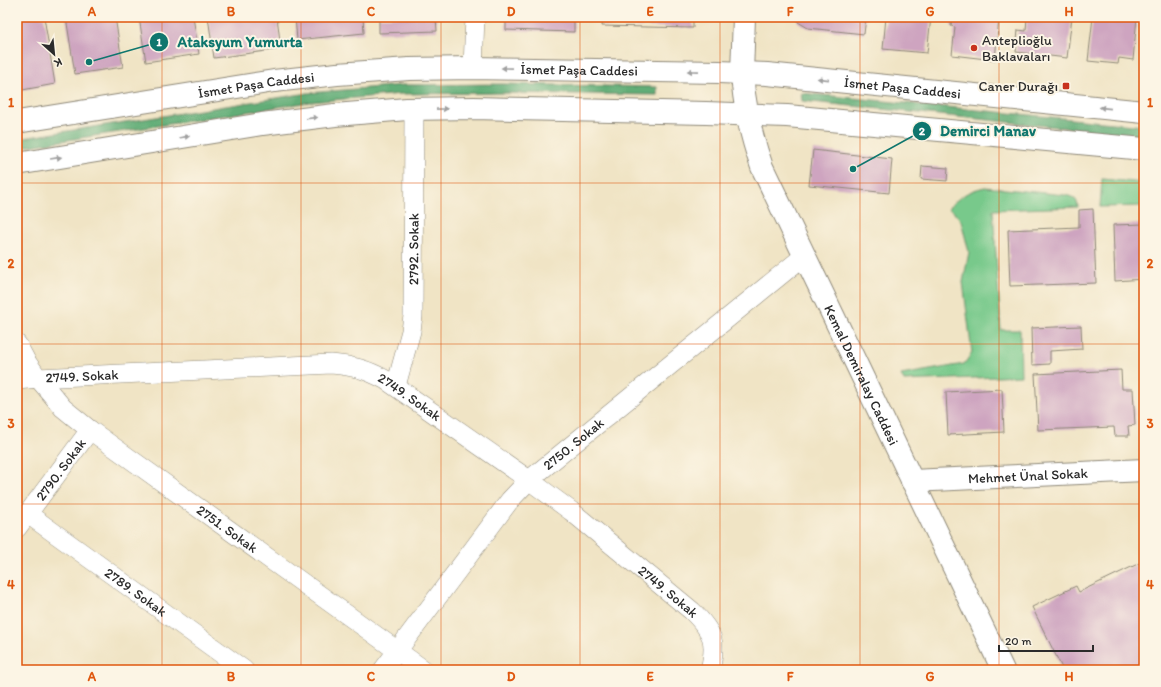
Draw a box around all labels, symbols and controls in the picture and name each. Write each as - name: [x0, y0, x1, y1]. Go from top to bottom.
- text: A: [87, 4, 97, 19]
- text: B: [227, 4, 236, 19]
- text: C: [367, 4, 376, 19]
- text: D: [507, 4, 516, 19]
- text: E: [646, 4, 654, 19]
- text: F: [787, 4, 794, 19]
- text: G: [926, 4, 935, 19]
- text: H: [1065, 4, 1074, 19]
- callout: Ataksyum Yumurta: [149, 28, 310, 55]
- place label: Anteplioğlu Baklavaları: [982, 32, 1052, 65]
- text: Ataksyum Yumurta: [177, 33, 303, 52]
- north arrow: [34, 34, 74, 74]
- text: 1: [156, 35, 162, 49]
- marker: Anteplioğlu Baklavaları: [969, 43, 979, 53]
- text: K: [51, 55, 64, 70]
- street label: İsmet Paşa Caddesi: [520, 61, 638, 80]
- one-way arrow: [500, 65, 513, 71]
- one-way arrow: [687, 68, 699, 75]
- street label: İsmet Paşa Caddesi: [197, 69, 315, 102]
- street label: İsmet Paşa Caddesi: [843, 74, 962, 102]
- one-way arrow: [817, 76, 829, 83]
- place label: Caner Durağı: [978, 78, 1058, 95]
- marker: Caner Durağı: [1061, 81, 1071, 91]
- text: 1: [8, 95, 14, 110]
- text: 1: [1147, 95, 1153, 110]
- one-way arrow: [1099, 105, 1111, 111]
- one-way arrow: [436, 106, 449, 112]
- one-way arrow: [306, 115, 319, 121]
- callout: Demirci Manav: [912, 117, 1044, 144]
- text: Demirci Manav: [940, 122, 1036, 140]
- text: 2: [919, 124, 926, 138]
- one-way arrow: [178, 134, 190, 140]
- one-way arrow: [49, 154, 62, 160]
- street label: 2792. Sokak: [405, 213, 422, 285]
- text: 2: [8, 256, 15, 271]
- text: 2: [1147, 256, 1154, 271]
- street label: Kemal Demiralay Caddesi: [820, 302, 902, 448]
- street label: 2749. Sokak: [45, 366, 119, 387]
- street label: 2749. Sokak: [375, 369, 444, 425]
- street label: 2750. Sokak: [540, 415, 607, 474]
- text: 3: [7, 416, 15, 431]
- text: 3: [1146, 416, 1154, 431]
- street label: 2790. Sokak: [32, 435, 90, 504]
- street label: Mehmet Ünal Sokak: [968, 465, 1089, 487]
- street label: 2751. Sokak: [193, 501, 261, 557]
- street label: 2749. Sokak: [634, 562, 702, 621]
- street label: 2789. Sokak: [101, 564, 170, 620]
- text: 4: [7, 577, 15, 592]
- text: 4: [1146, 577, 1154, 592]
- scale bar: [999, 627, 1093, 653]
- text: 20 m: [1005, 634, 1032, 648]
- text: A: [87, 669, 97, 684]
- text: B: [227, 669, 236, 684]
- text: C: [367, 669, 376, 684]
- text: D: [507, 669, 516, 684]
- text: E: [646, 669, 654, 684]
- text: F: [787, 669, 794, 684]
- text: G: [926, 669, 935, 684]
- text: H: [1065, 669, 1074, 684]

